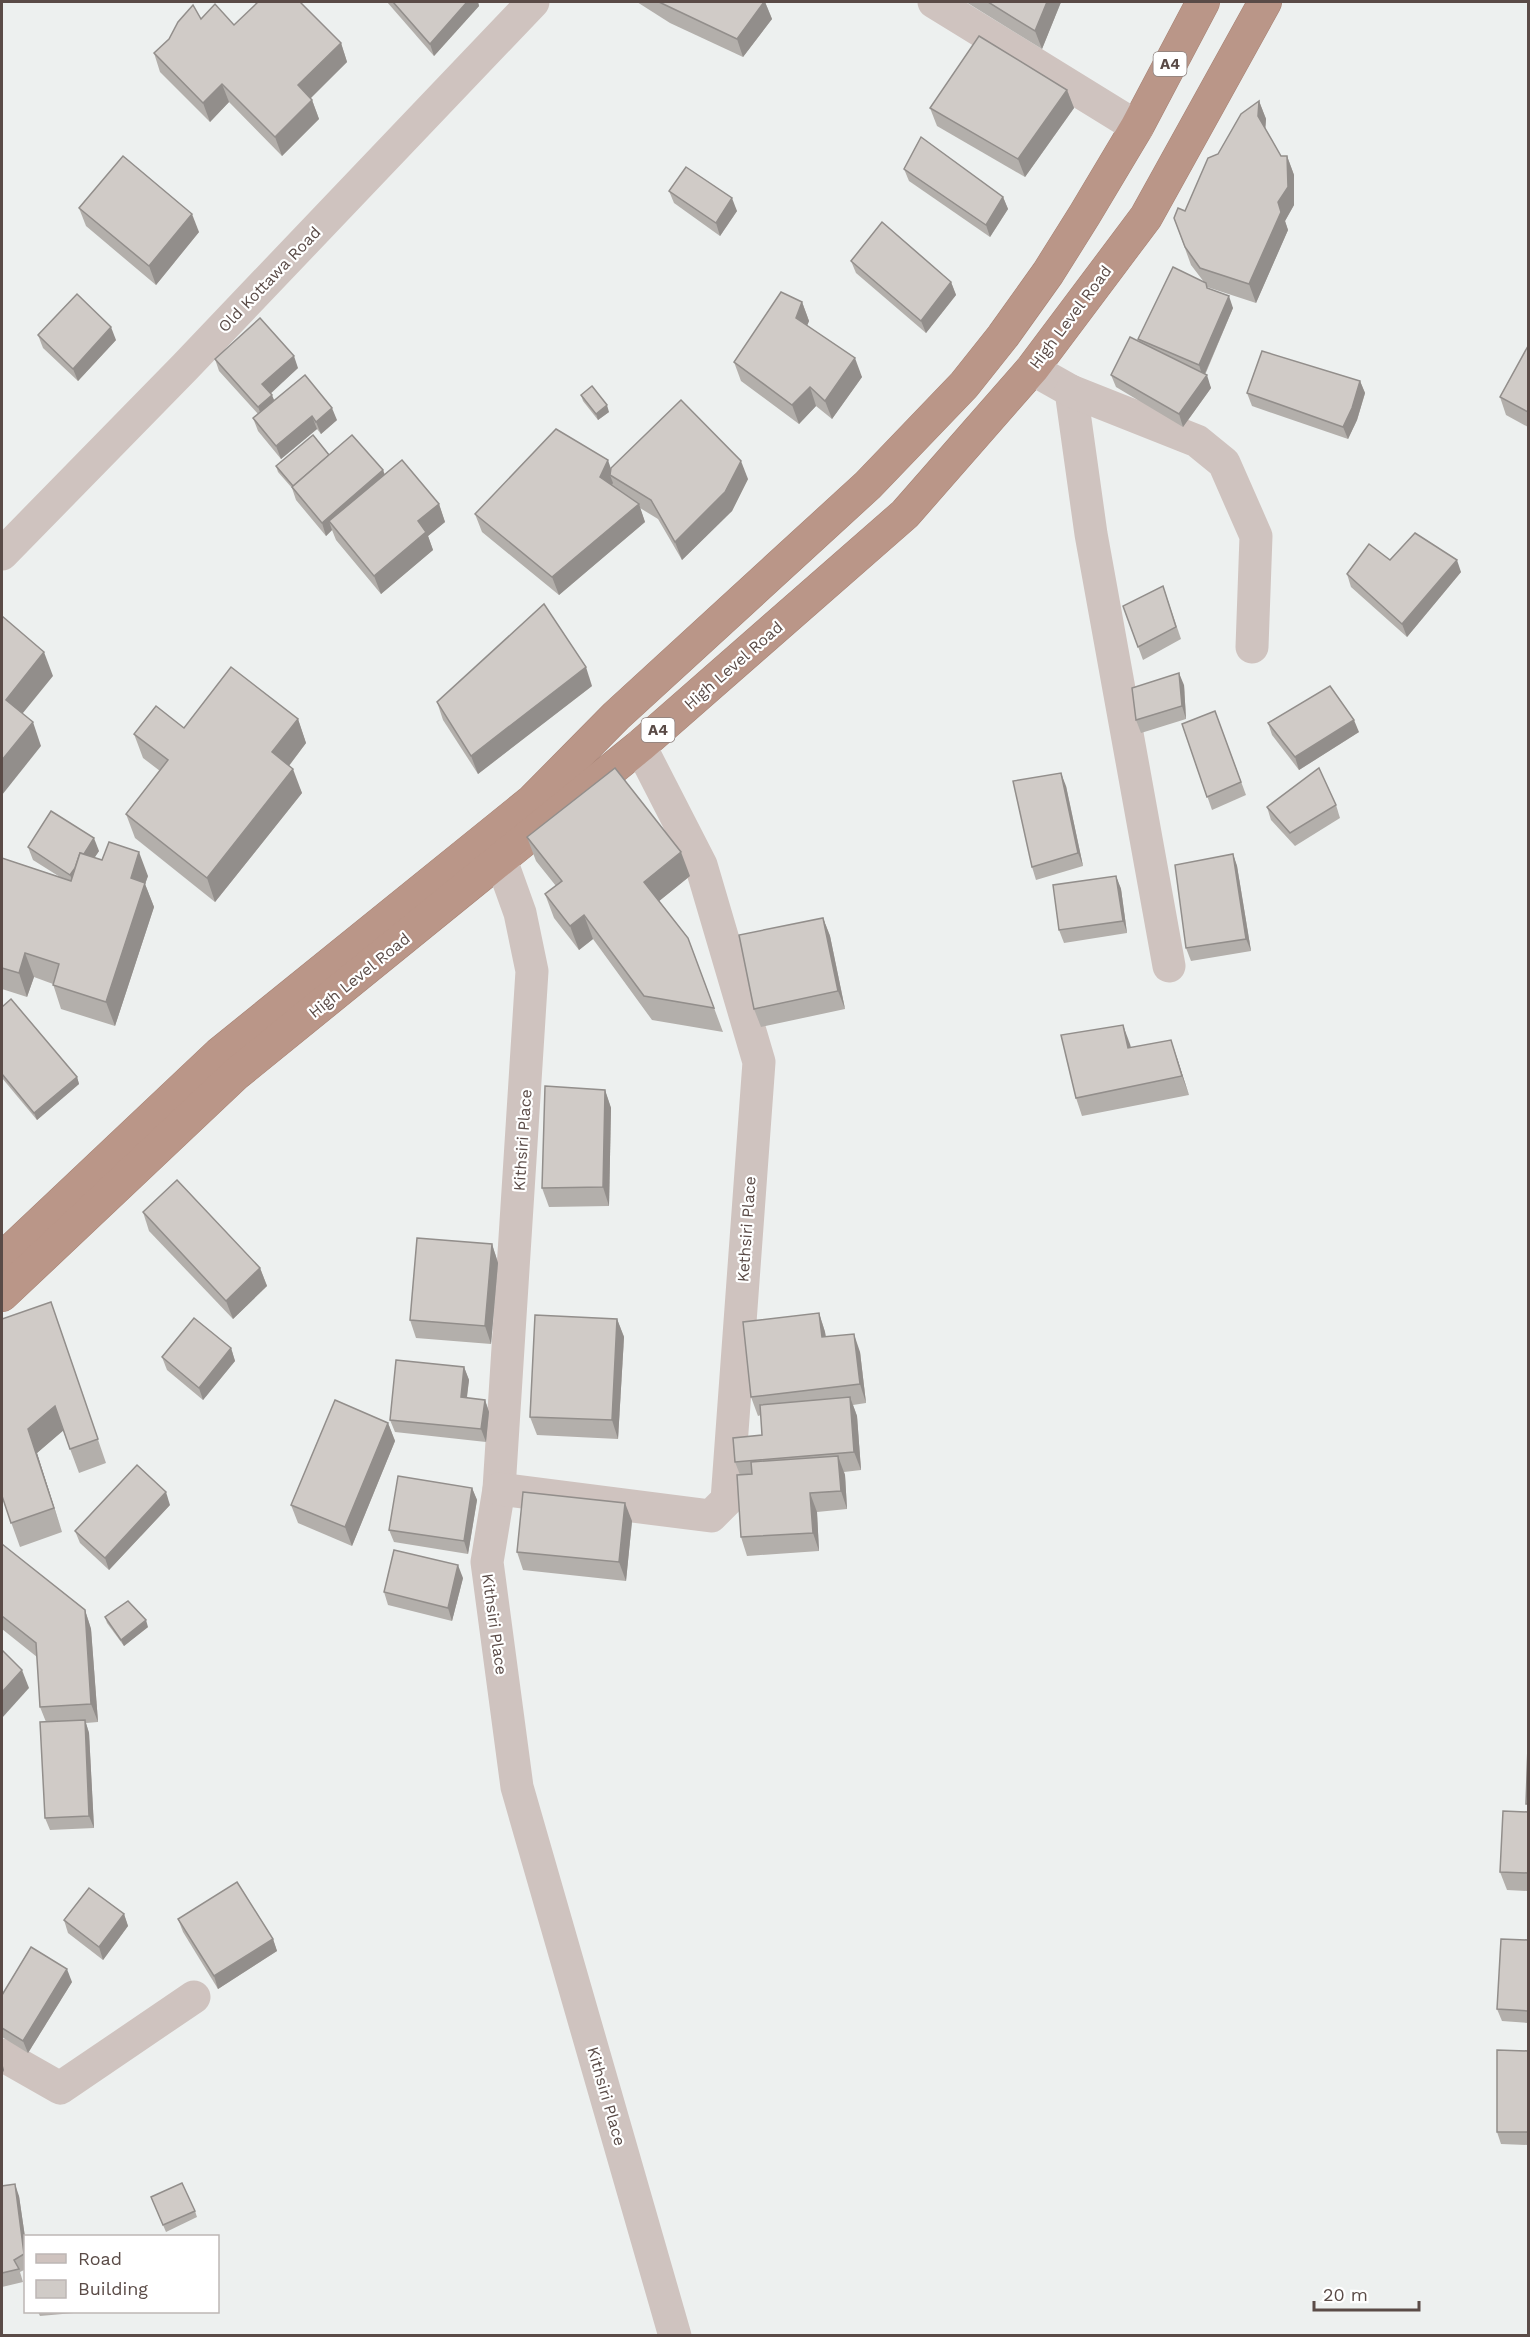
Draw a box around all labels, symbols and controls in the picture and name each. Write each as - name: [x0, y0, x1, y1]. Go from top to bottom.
- road number: A4: [1154, 52, 1186, 76]
- street label: Old Kottawa Road: [214, 223, 325, 336]
- street label: High Level Road: [1025, 262, 1115, 373]
- street label: High Level Road: [680, 617, 787, 713]
- road number: A4: [642, 718, 674, 742]
- street label: High Level Road: [305, 929, 414, 1022]
- street label: Kithsiri Place: [509, 1088, 536, 1192]
- street label: Kethsiri Place: [733, 1175, 760, 1283]
- street label: Kithsiri Place: [478, 1572, 511, 1676]
- street label: Kithsiri Place: [583, 2044, 630, 2148]
- legend: [24, 2235, 219, 2313]
- text: Road: [78, 2248, 122, 2269]
- scale bar: [1314, 2274, 1419, 2312]
- text: Building: [78, 2278, 148, 2299]
- text: 20 m: [1323, 2284, 1368, 2305]

